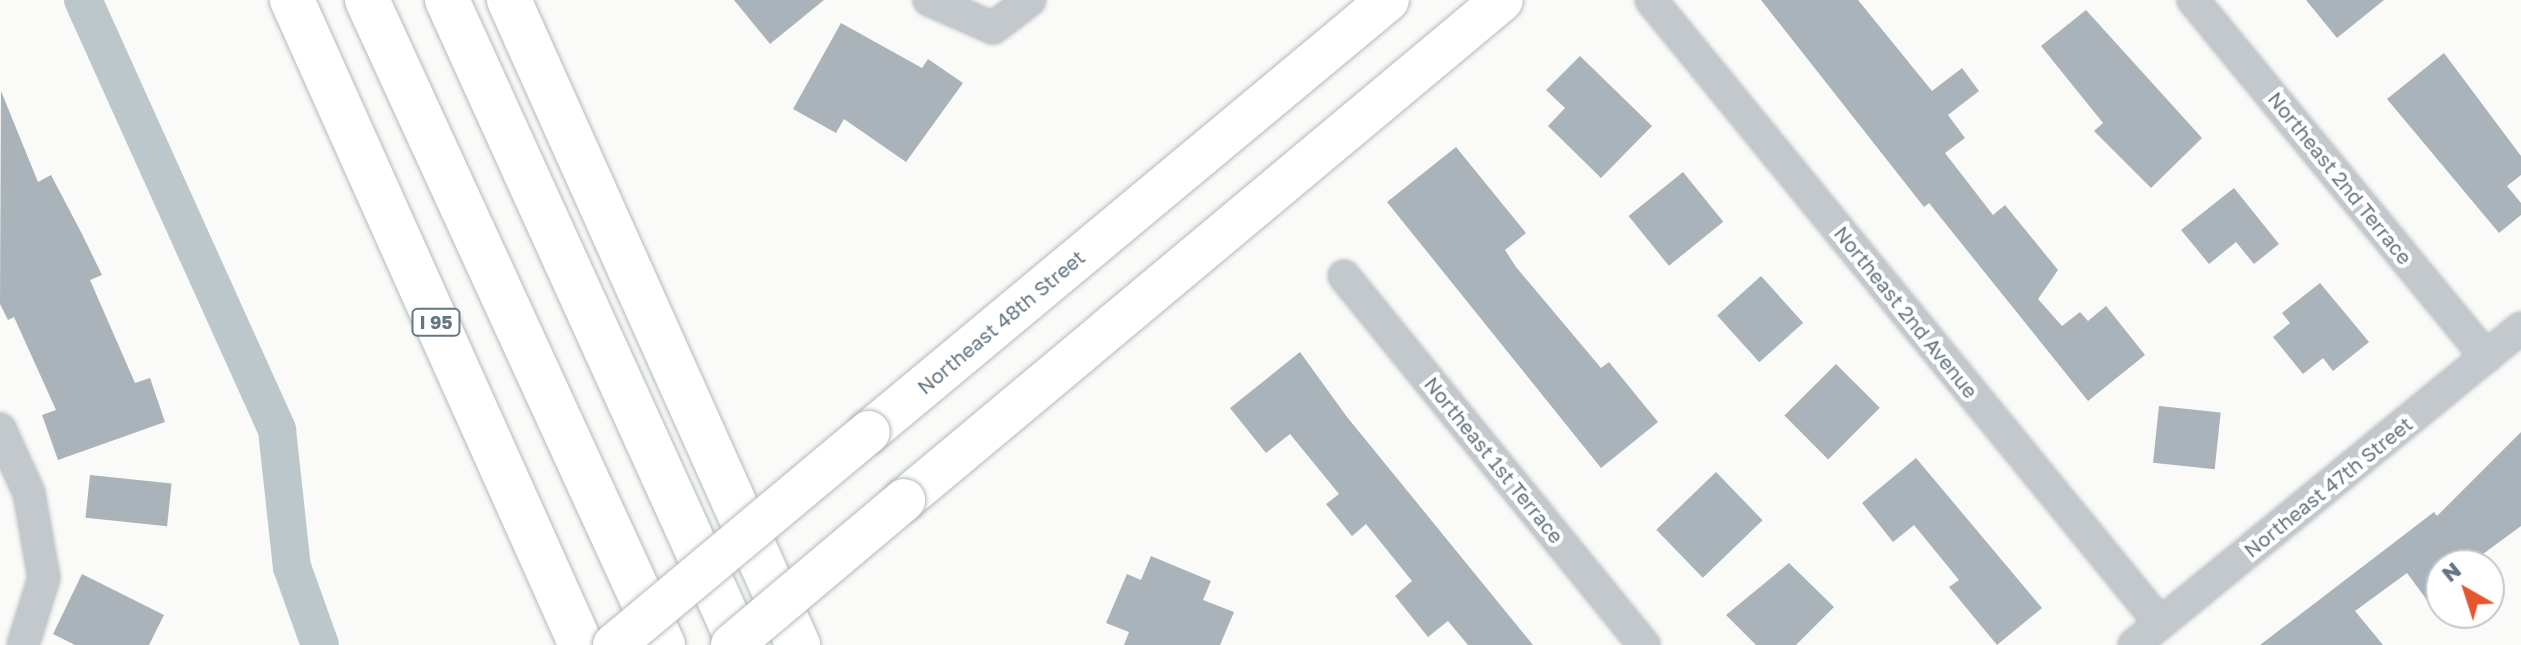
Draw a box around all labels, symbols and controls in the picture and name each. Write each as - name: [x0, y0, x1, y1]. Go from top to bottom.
- street label: Northeast 2nd Terrace: [2263, 87, 2417, 269]
- street label: Northeast 2nd Avenue: [1829, 221, 1983, 403]
- street label: Northeast 48th Street: [912, 245, 1090, 399]
- road number: I 95: [410, 308, 462, 336]
- street label: Northeast 1st Terrace: [1420, 372, 1568, 548]
- street label: Northeast 47th Street: [2239, 412, 2417, 562]
- north arrow: [2425, 549, 2505, 629]
- text: N: [2436, 556, 2466, 587]

